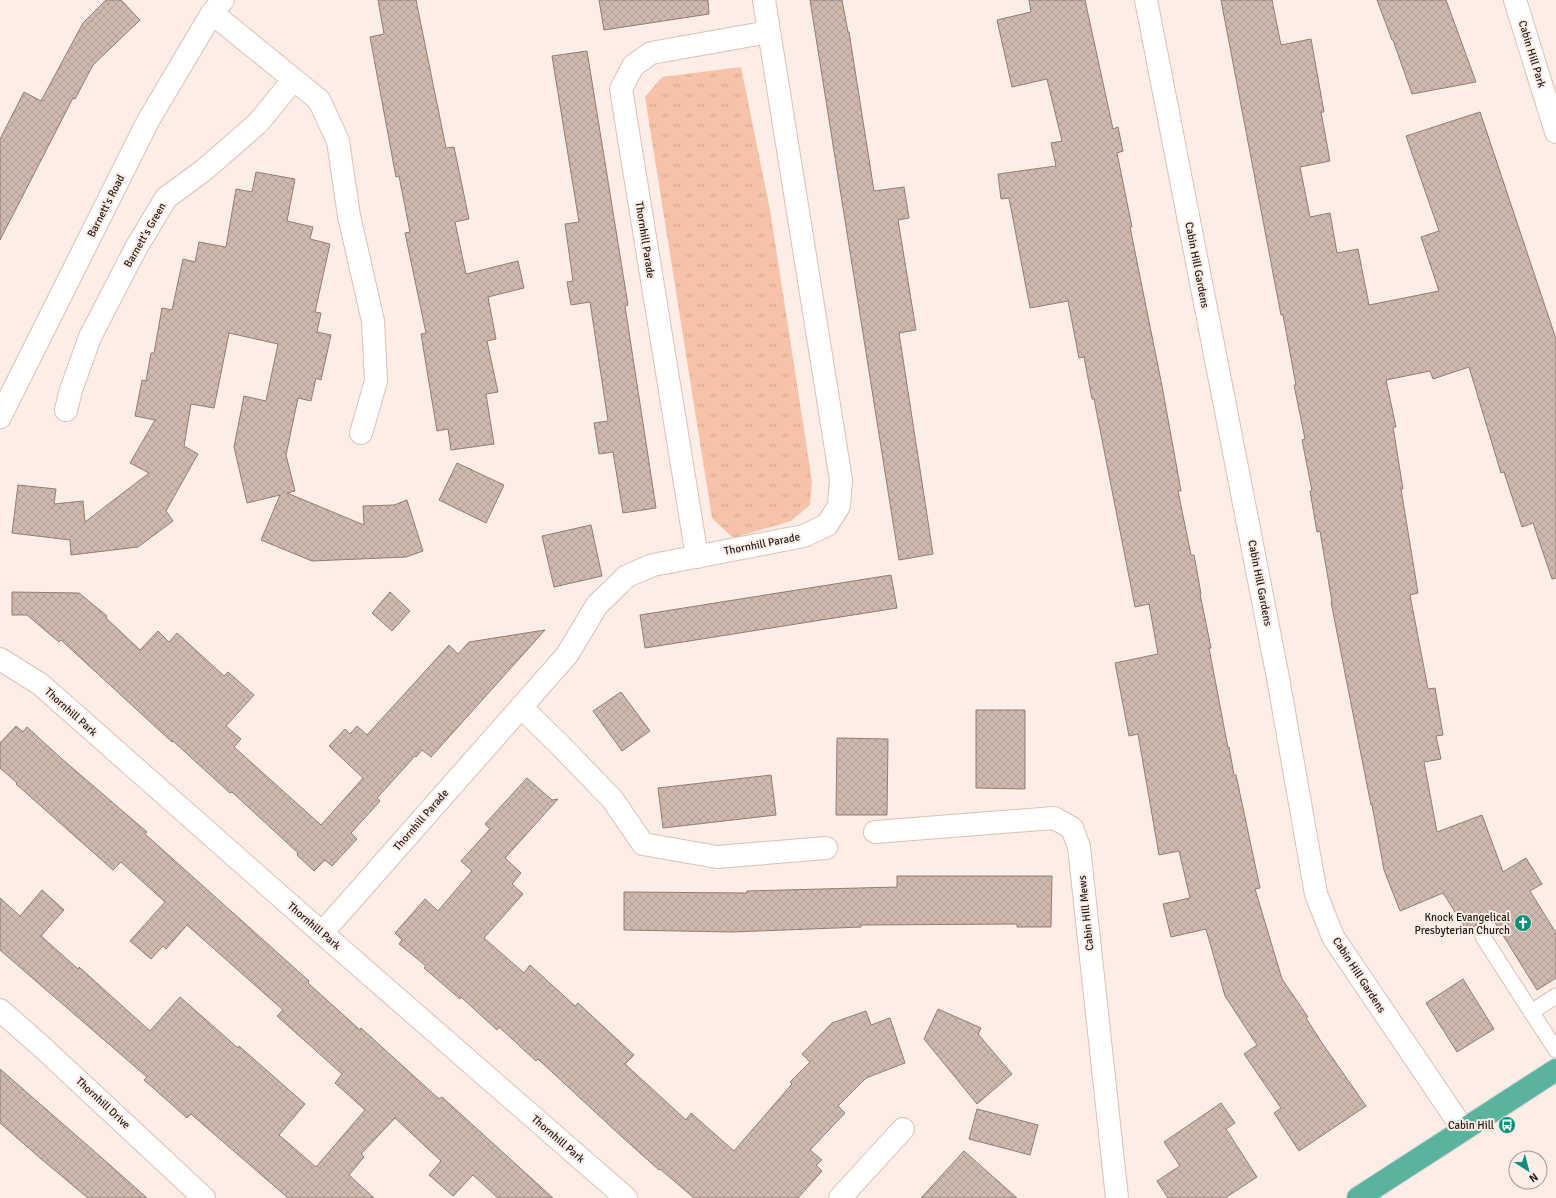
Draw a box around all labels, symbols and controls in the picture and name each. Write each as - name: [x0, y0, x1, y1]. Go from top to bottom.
- street label: Cabin Hill Park: [1516, 19, 1549, 90]
- street label: Barnett's Road: [85, 172, 127, 239]
- street label: Barnett's Green: [121, 200, 169, 270]
- street label: Thornhill Parade: [633, 201, 657, 279]
- street label: Cabin Hill Gardens: [1182, 221, 1212, 309]
- street label: Thornhill Parade: [723, 530, 801, 558]
- street label: Cabin Hill Gardens: [1245, 539, 1275, 627]
- street label: Thornhill Park: [42, 685, 100, 739]
- street label: Thornhill Parade: [391, 787, 451, 853]
- street label: Cabin HIll Mews: [1076, 874, 1096, 951]
- street label: Thornhill Park: [285, 899, 344, 953]
- place label: Knock Evangelical Presbyterian Church: [1415, 911, 1510, 937]
- church icon: Knock Evangelical Presbyterian Church: [1513, 913, 1533, 933]
- street label: Cabin Hill Gardens: [1330, 935, 1388, 1015]
- street label: Thornhill Drive: [73, 1075, 133, 1131]
- street label: Thornhill Park: [529, 1112, 588, 1166]
- bus stop icon: Cabin Hill: [1497, 1115, 1517, 1135]
- place label: Cabin Hill: [1448, 1119, 1494, 1132]
- north arrow: [1508, 1150, 1548, 1190]
- text: N: [1527, 1170, 1541, 1185]

